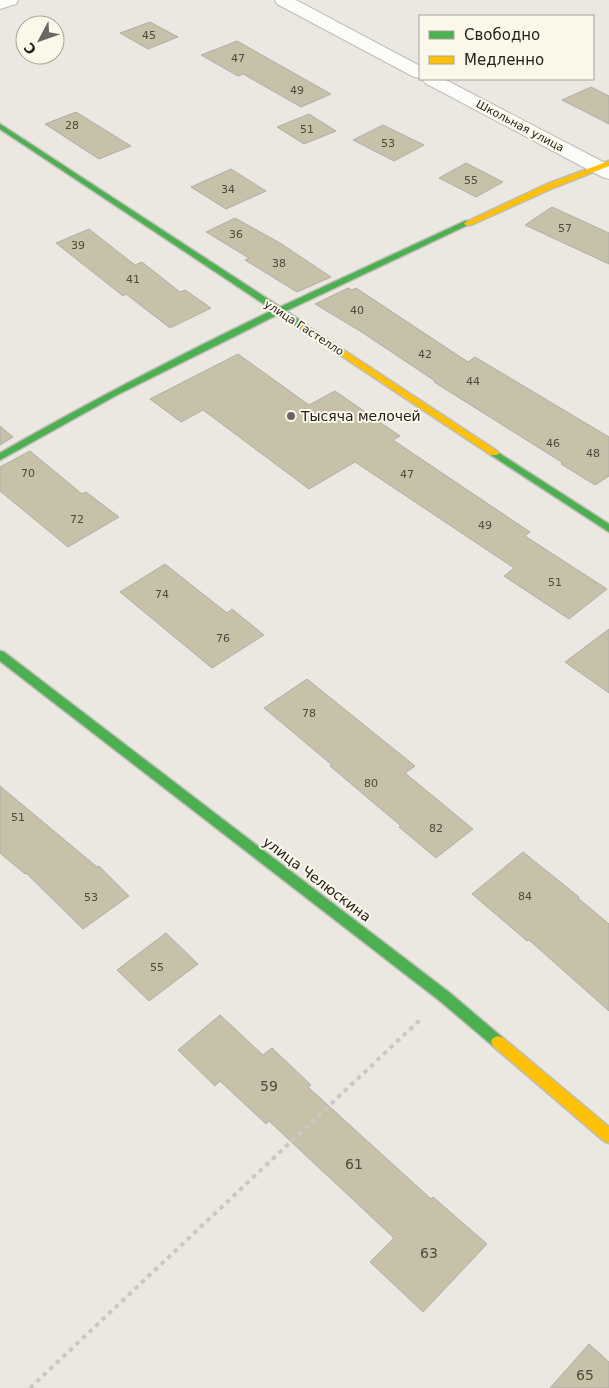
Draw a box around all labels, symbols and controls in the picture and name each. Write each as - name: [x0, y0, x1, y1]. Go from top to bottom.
- north arrow: [15, 15, 65, 65]
- legend: [419, 15, 594, 80]
- text: Свободно: [464, 26, 540, 44]
- house number: 45: [142, 29, 156, 42]
- text: С: [21, 39, 40, 58]
- text: Медленно: [464, 51, 544, 69]
- house number: 47: [231, 52, 245, 65]
- house number: 49: [290, 84, 304, 97]
- street label: Школьная улица: [474, 97, 566, 155]
- house number: 28: [65, 119, 79, 132]
- house number: 51: [300, 123, 314, 136]
- house number: 53: [381, 137, 395, 150]
- house number: 55: [464, 174, 478, 187]
- house number: 34: [221, 183, 235, 196]
- house number: 57: [558, 222, 572, 235]
- house number: 36: [229, 228, 243, 241]
- house number: 39: [71, 239, 85, 252]
- house number: 38: [272, 257, 286, 270]
- house number: 41: [126, 273, 140, 286]
- street label: улица Гастелло: [262, 298, 346, 359]
- house number: 40: [350, 304, 364, 317]
- house number: 42: [418, 348, 432, 361]
- house number: 44: [466, 375, 480, 388]
- place label: Тысяча мелочей: [300, 408, 421, 424]
- marker: Тысяча мелочей: [285, 410, 297, 422]
- house number: 46: [546, 437, 560, 450]
- house number: 48: [586, 447, 600, 460]
- house number: 70: [21, 467, 35, 480]
- house number: 47: [400, 468, 414, 481]
- house number: 72: [70, 513, 84, 526]
- house number: 49: [478, 519, 492, 532]
- house number: 51: [548, 576, 562, 589]
- house number: 74: [155, 588, 169, 601]
- house number: 76: [216, 632, 230, 645]
- house number: 78: [302, 707, 316, 720]
- house number: 80: [364, 777, 378, 790]
- house number: 51: [11, 811, 25, 824]
- house number: 82: [429, 822, 443, 835]
- street label: улица Челюскина: [260, 833, 374, 925]
- house number: 84: [518, 890, 532, 903]
- house number: 53: [84, 891, 98, 904]
- house number: 55: [150, 961, 164, 974]
- house number: 59: [260, 1078, 278, 1094]
- house number: 61: [345, 1156, 363, 1172]
- house number: 63: [420, 1245, 438, 1261]
- house number: 65: [576, 1367, 594, 1383]

